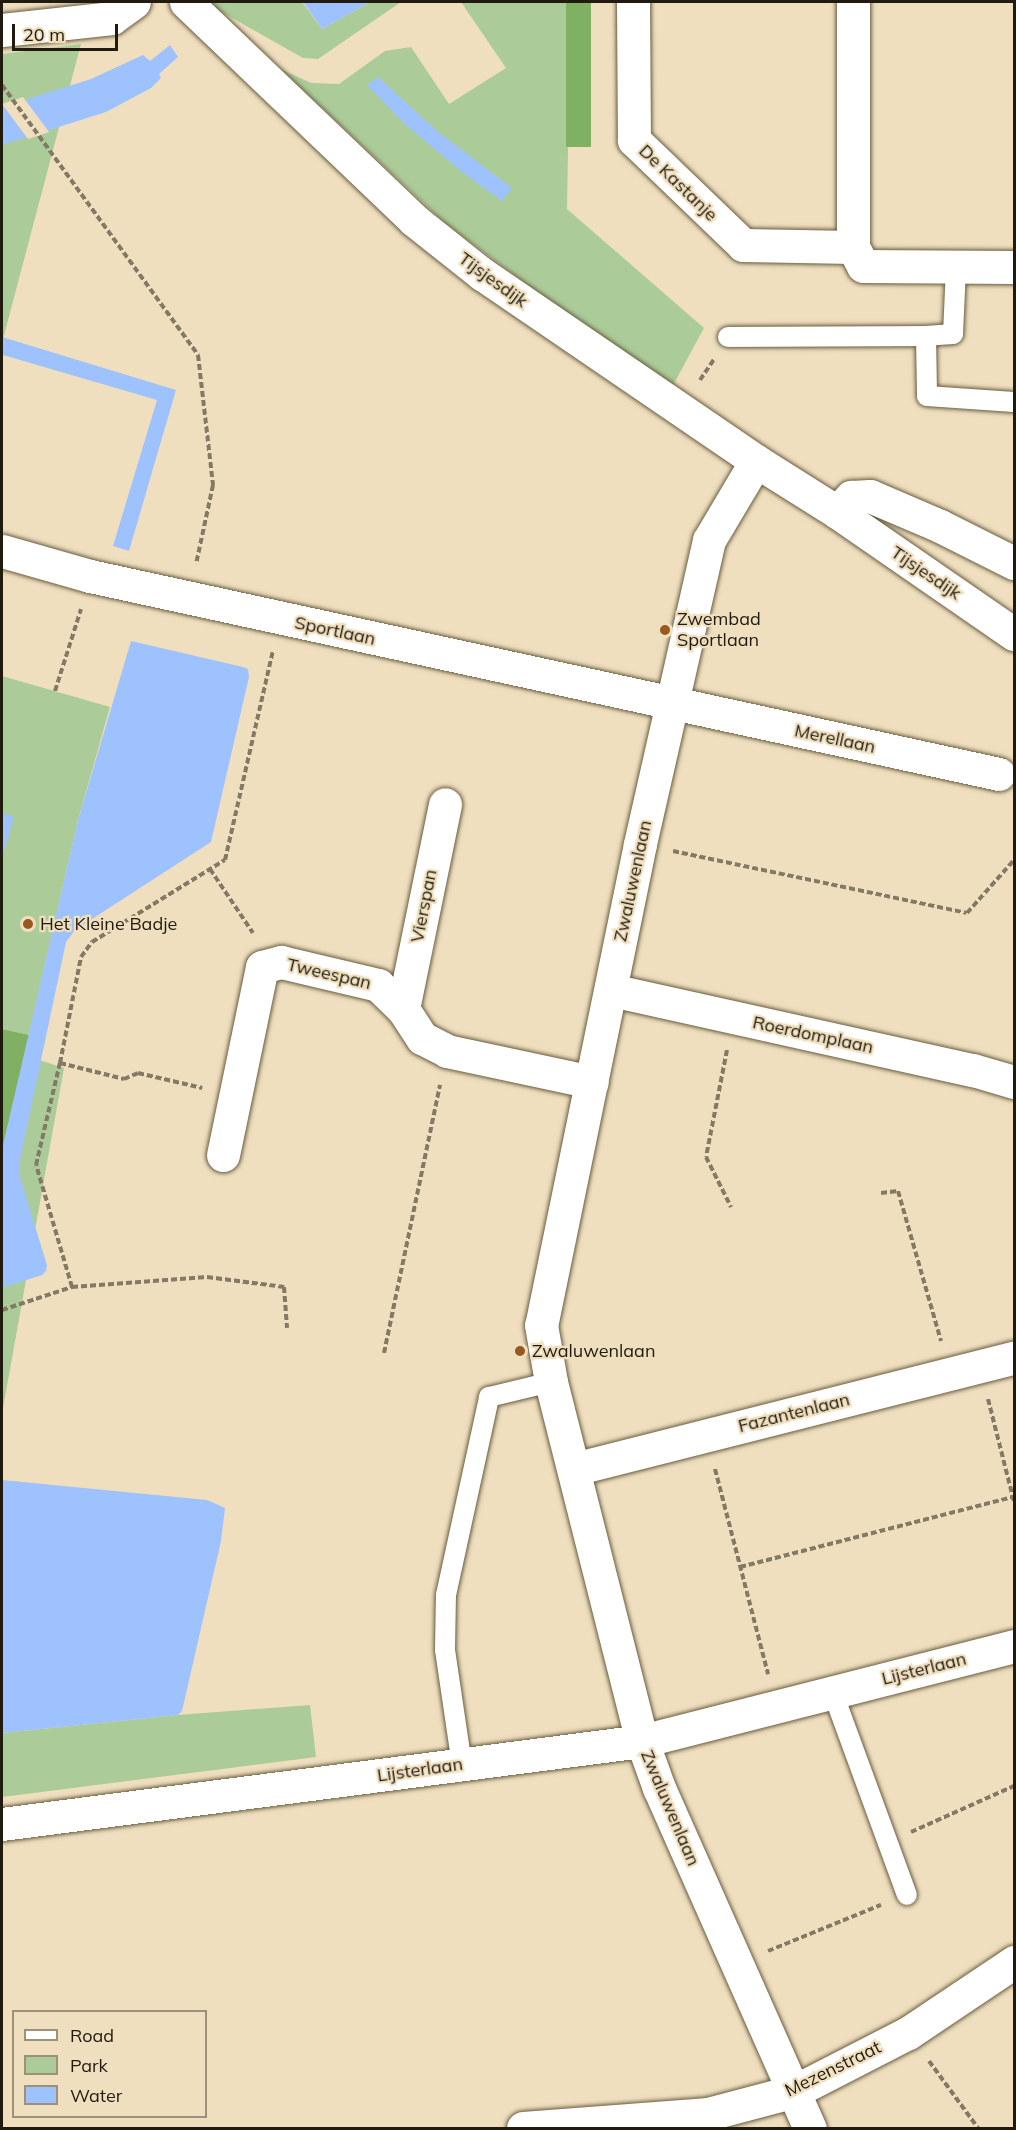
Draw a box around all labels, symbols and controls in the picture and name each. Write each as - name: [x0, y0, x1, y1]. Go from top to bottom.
- scale bar: [15, 12, 122, 50]
- text: 20 m: [23, 23, 65, 46]
- street label: De Kastanje: [634, 140, 722, 226]
- street label: Tijsjesdijk: [454, 248, 532, 312]
- street label: Tijsjesdijk: [887, 542, 965, 604]
- place label: Zwembad Sportlaan: [677, 609, 761, 652]
- street label: Sportlaan: [293, 612, 377, 650]
- marker: Zwembad Sportlaan: [658, 623, 672, 637]
- street label: Merellaan: [793, 720, 877, 758]
- street label: Zwaluwenlaan: [610, 818, 656, 944]
- street label: Vierspan: [406, 868, 442, 944]
- place label: Het Kleine Badje: [40, 913, 177, 935]
- marker: Het Kleine Badje: [21, 917, 35, 931]
- street label: Tweespan: [285, 954, 373, 994]
- street label: Roerdomplaan: [751, 1012, 875, 1058]
- place label: Zwaluwenlaan: [532, 1340, 655, 1362]
- marker: Zwaluwenlaan: [513, 1344, 527, 1358]
- street label: Fazantenlaan: [736, 1389, 852, 1437]
- street label: Lijsterlaan: [880, 1648, 968, 1690]
- street label: Zwaluwenlaan: [636, 1747, 704, 1869]
- street label: Lijsterlaan: [376, 1753, 464, 1787]
- legend: [12, 2010, 207, 2118]
- text: Road: [70, 2024, 114, 2047]
- street label: Mezenstraat: [781, 2036, 885, 2102]
- text: Park: [70, 2054, 108, 2077]
- text: Water: [70, 2084, 122, 2107]

